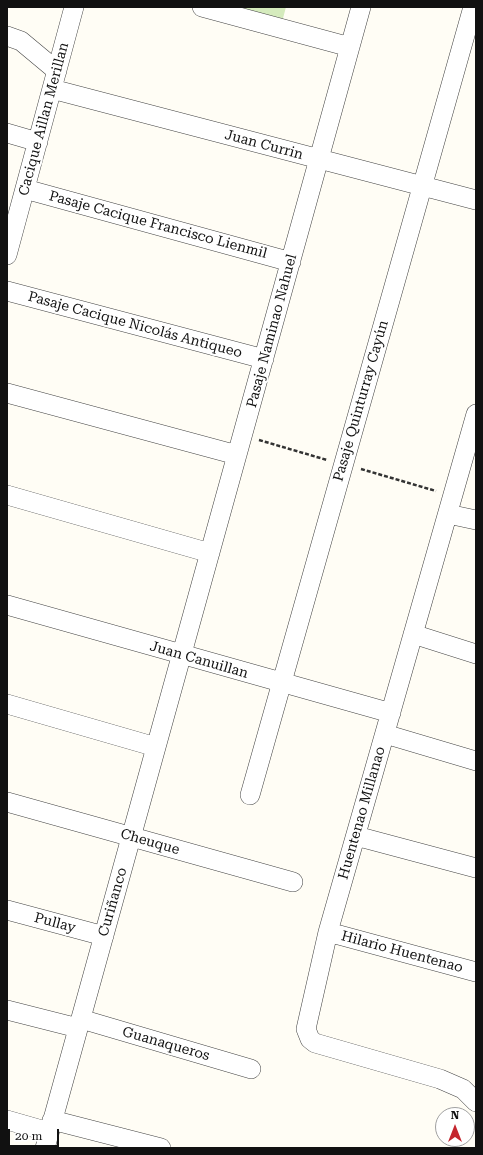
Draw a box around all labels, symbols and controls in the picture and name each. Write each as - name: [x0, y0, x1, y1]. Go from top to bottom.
- street label: Cacique Aillan Merillan: [15, 40, 73, 198]
- street label: Juan Currin: [223, 126, 305, 164]
- street label: Pasaje Cacique Francisco Lienmil: [47, 188, 269, 262]
- street label: Pasaje Naminao Nahuel: [243, 252, 301, 410]
- street label: Pasaje Cacique Nicolás Antiqueo: [26, 288, 244, 362]
- street label: Pasaje Quinturray Cayún: [330, 318, 392, 484]
- street label: Juan Canuillan: [148, 638, 250, 682]
- street label: Huentenao Millanao: [335, 745, 389, 881]
- street label: Cheuque: [118, 826, 182, 858]
- street label: Curiñanco: [95, 865, 131, 939]
- street label: Pullay: [33, 909, 77, 937]
- street label: Hilario Huentenao: [339, 928, 465, 976]
- street label: Guanaqueros: [120, 1023, 212, 1065]
- north arrow: [435, 1107, 475, 1147]
- text: N: [451, 1109, 459, 1122]
- scale bar: [10, 1121, 61, 1147]
- text: 20 m: [15, 1129, 42, 1143]

